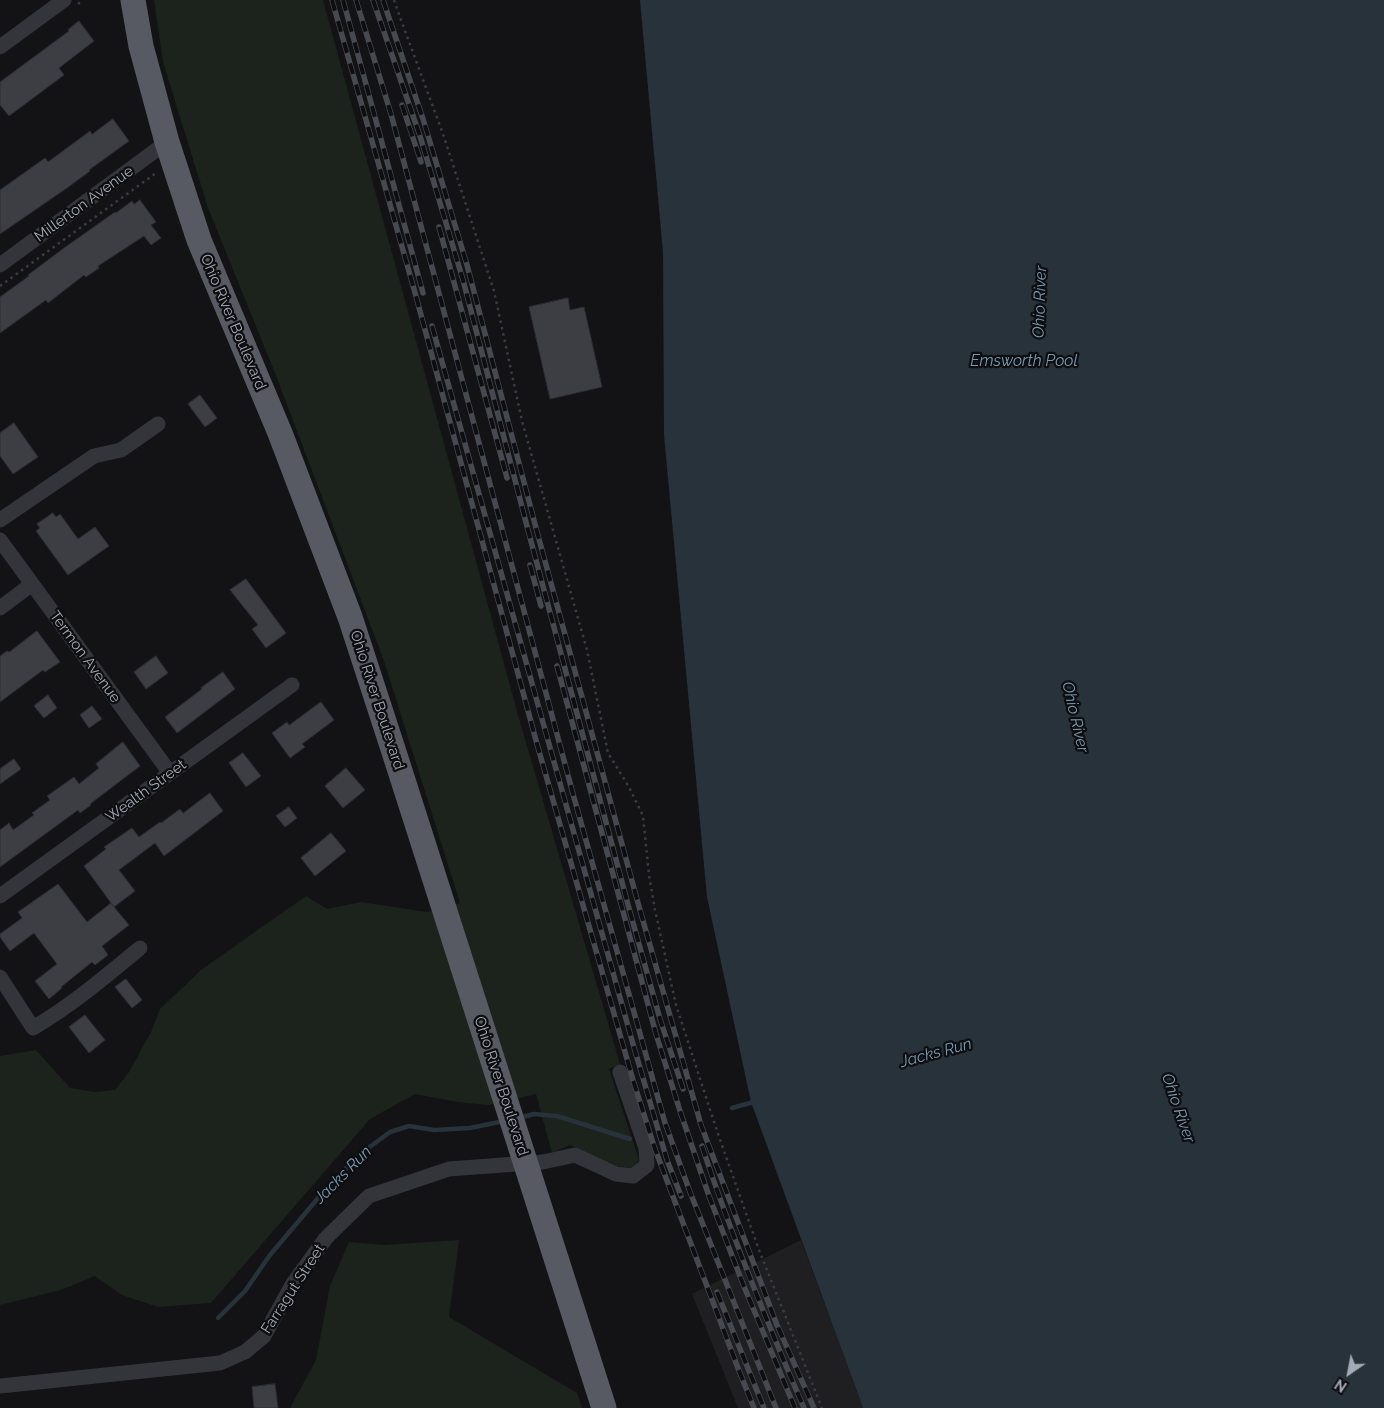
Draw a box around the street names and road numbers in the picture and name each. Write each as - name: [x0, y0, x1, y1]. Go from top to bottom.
- street label: Millerton Avenue: [31, 162, 137, 246]
- street label: Ohio River Boulevard: [196, 252, 270, 392]
- street label: Termon Avenue: [46, 607, 124, 707]
- street label: Ohio River Boulevard: [346, 628, 408, 772]
- street label: Wealth Street: [102, 756, 190, 826]
- street label: Ohio River Boulevard: [470, 1014, 532, 1158]
- street label: Farragut Street: [257, 1241, 329, 1337]

